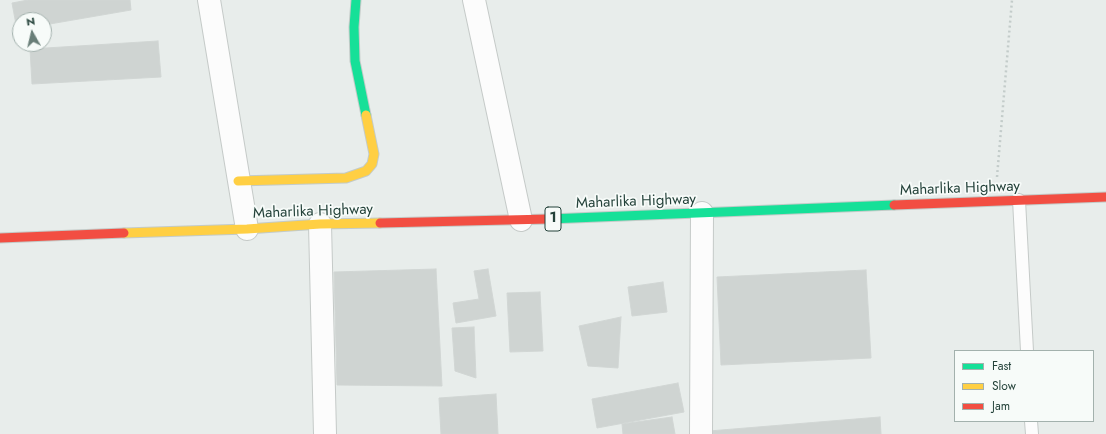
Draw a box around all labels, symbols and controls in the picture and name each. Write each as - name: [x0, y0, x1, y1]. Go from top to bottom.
- north arrow: [12, 12, 52, 52]
- text: N: [25, 13, 36, 30]
- street label: Maharlika Highway: [900, 178, 1020, 200]
- street label: Maharlika Highway: [576, 191, 696, 213]
- street label: Maharlika Highway: [253, 201, 373, 223]
- road number: 1: [545, 207, 561, 231]
- legend: [954, 350, 1094, 422]
- text: Fast: [992, 357, 1011, 375]
- text: Slow: [992, 377, 1016, 395]
- text: Jam: [992, 397, 1010, 415]

